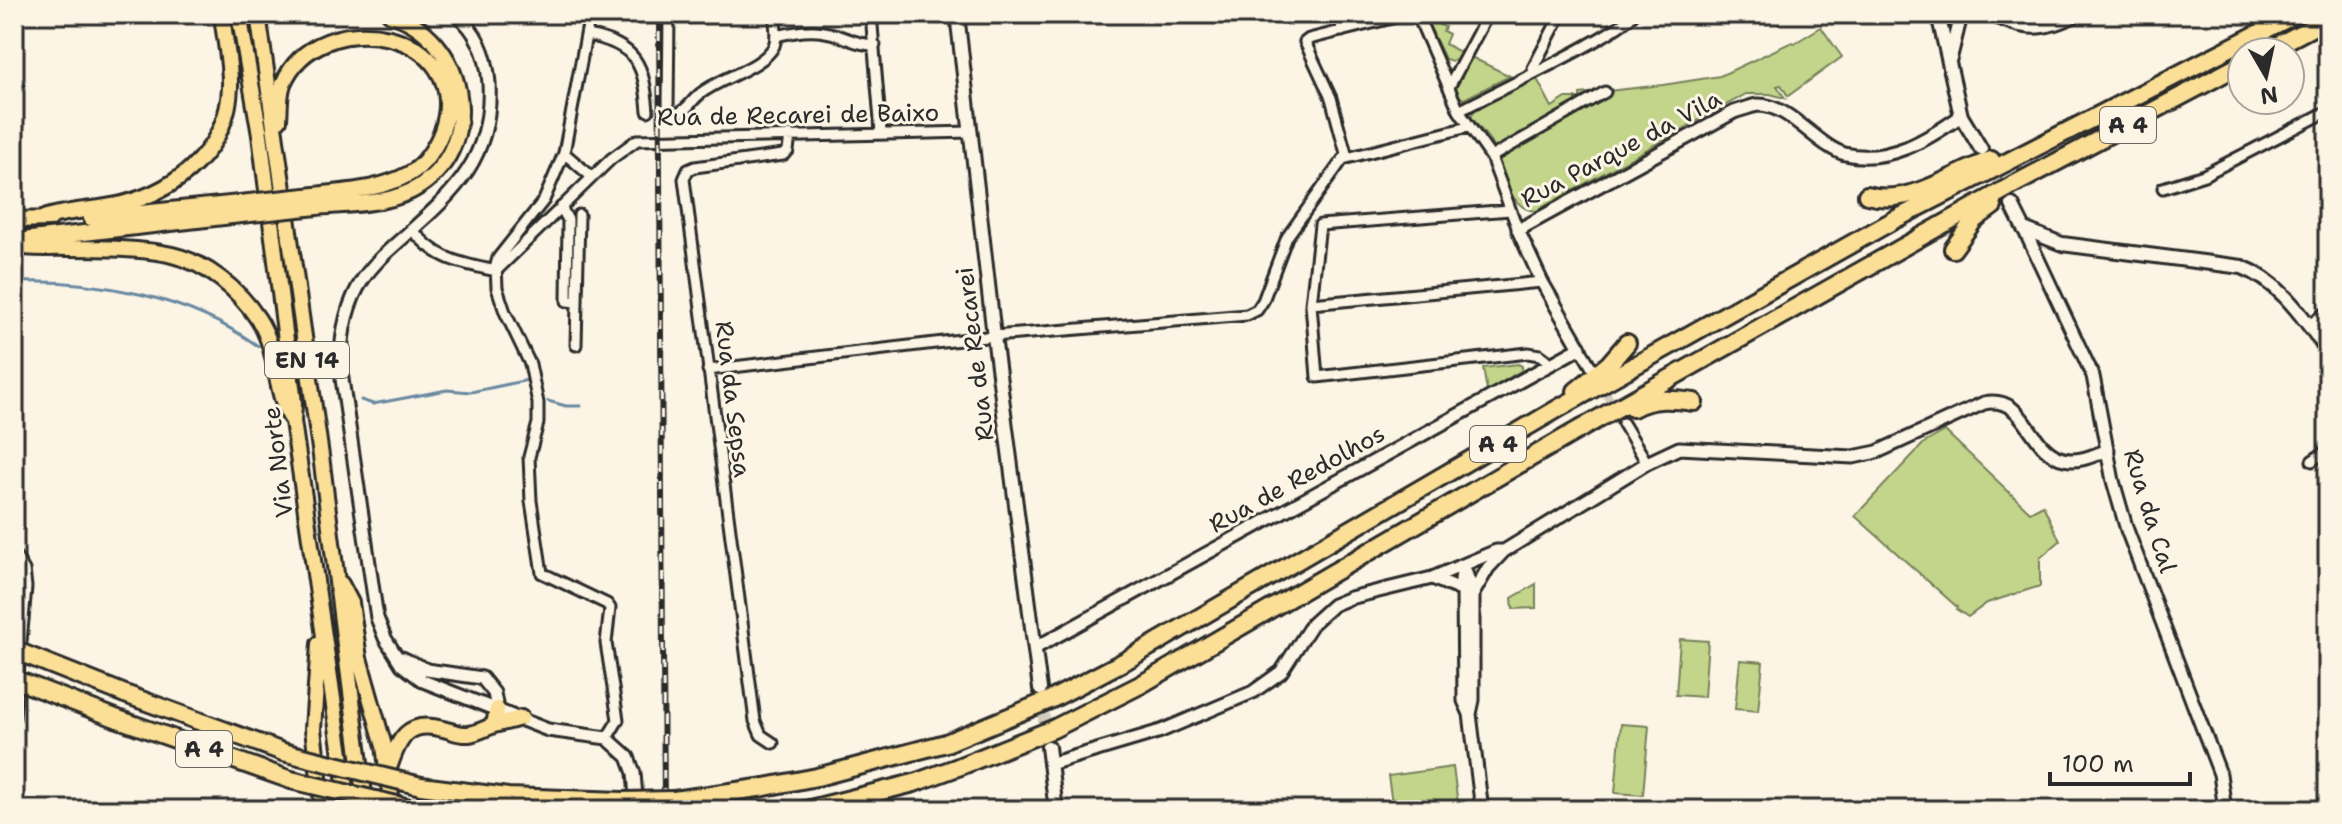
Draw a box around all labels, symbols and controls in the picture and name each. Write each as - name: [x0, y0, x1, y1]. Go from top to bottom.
- north arrow: [2226, 36, 2306, 116]
- text: N: [2258, 80, 2280, 111]
- street label: Rua Parque da Vila: [1515, 83, 1727, 215]
- street label: Rua de Recarei de Baixo: [657, 97, 939, 133]
- road number: A 4: [2100, 107, 2156, 143]
- street label: Rua de Recarei: [948, 265, 1002, 443]
- street label: Rua da Sepsa: [708, 319, 758, 479]
- road number: EN 14: [265, 342, 349, 378]
- street label: Via Norte: [255, 404, 301, 520]
- street label: Rua de Redolhos: [1203, 417, 1391, 541]
- road number: A 4: [1470, 426, 1526, 462]
- street label: Rua da Cal: [2116, 445, 2184, 577]
- road number: A 4: [176, 731, 232, 767]
- scale bar: [2050, 736, 2190, 786]
- text: 100 m: [2062, 748, 2134, 780]

